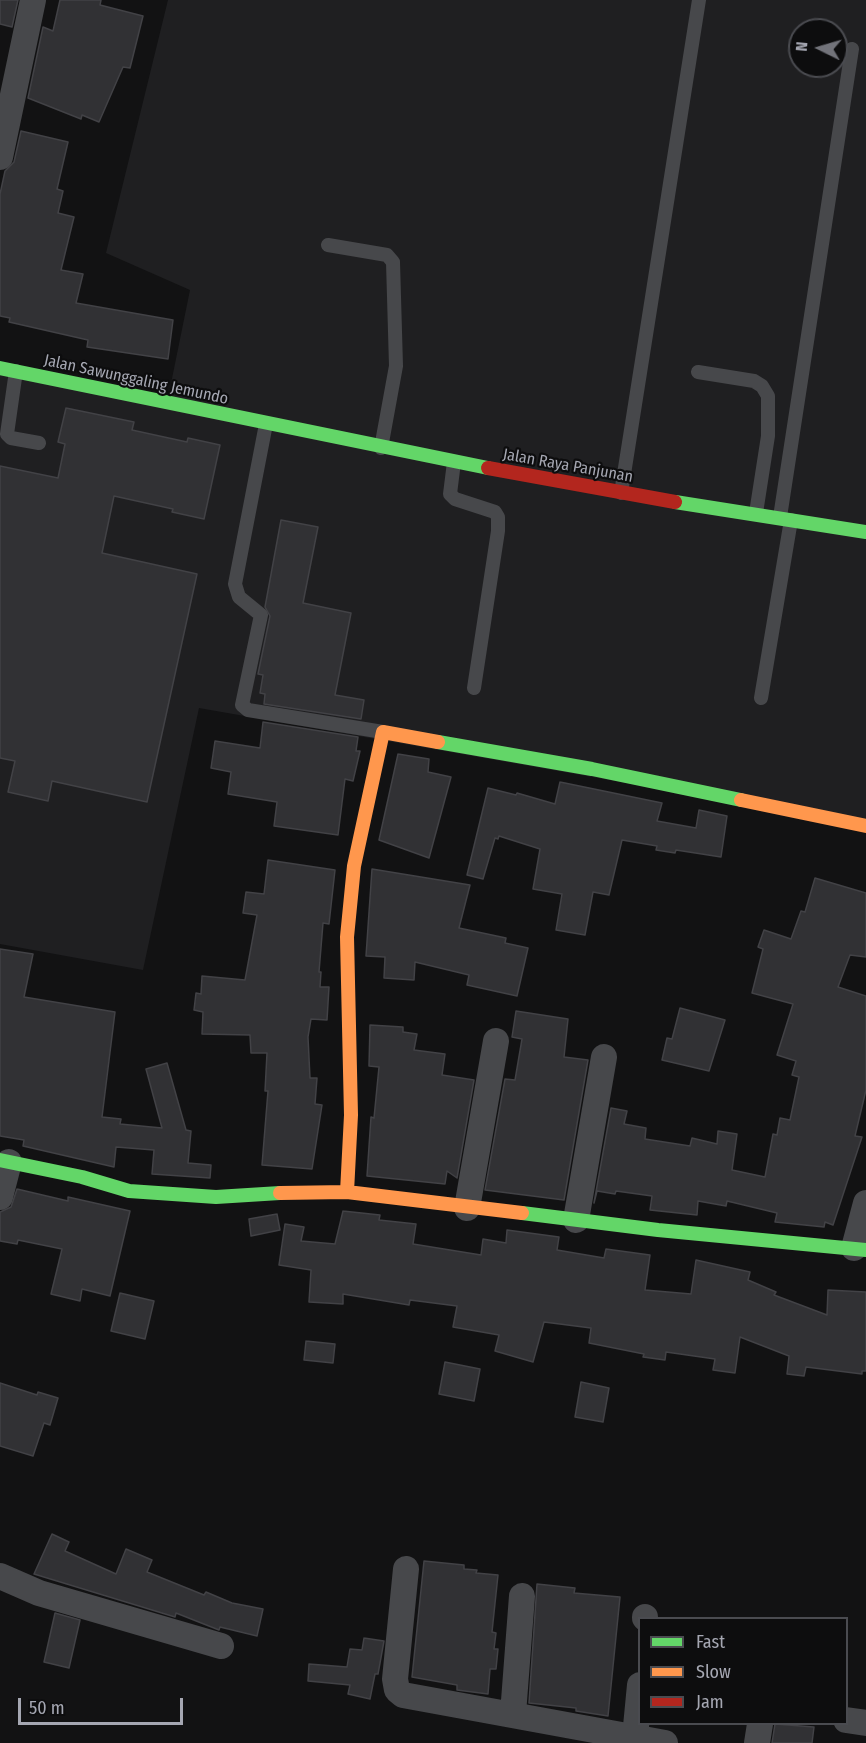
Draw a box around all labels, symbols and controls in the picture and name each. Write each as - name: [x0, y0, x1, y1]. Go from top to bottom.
- north arrow: [788, 18, 848, 78]
- text: N: [792, 41, 811, 52]
- street label: Jalan Sawunggaling Jemundo: [42, 351, 230, 409]
- street label: Jalan Raya Panjunan: [501, 445, 635, 487]
- legend: [638, 1617, 848, 1725]
- text: Fast: [696, 1631, 725, 1653]
- text: Slow: [696, 1661, 731, 1683]
- scale bar: [21, 1686, 186, 1724]
- text: Jam: [696, 1691, 724, 1713]
- text: 50 m: [29, 1697, 65, 1719]

